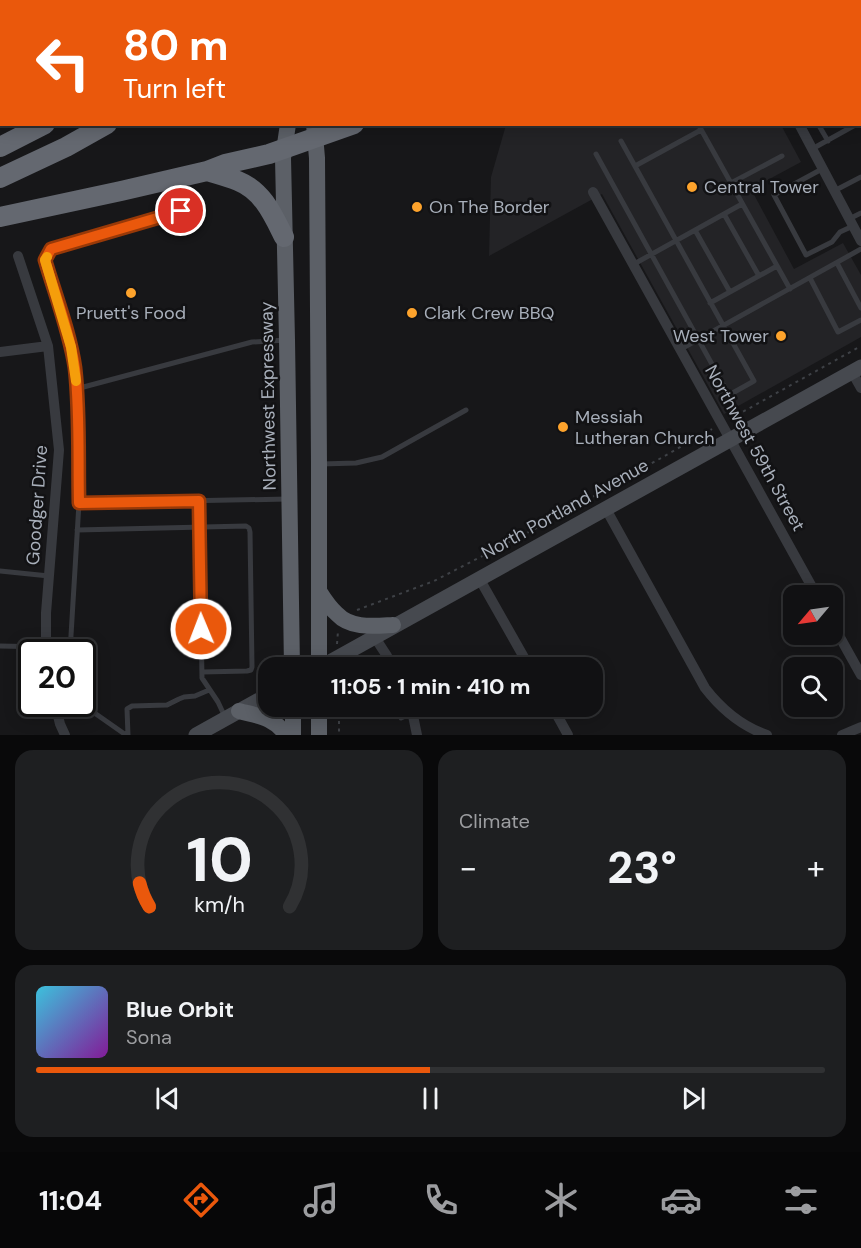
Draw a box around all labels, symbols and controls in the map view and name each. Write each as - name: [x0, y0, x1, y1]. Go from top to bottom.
- text: 80 m: [123, 18, 229, 73]
- icon: left: [24, 24, 102, 102]
- text: Turn left: [123, 71, 226, 106]
- place label: Central Tower: [704, 175, 819, 199]
- marker: Central Tower: [685, 180, 699, 194]
- pin: [155, 185, 206, 236]
- icon: arrive: [164, 194, 197, 227]
- place label: On The Border: [429, 195, 550, 219]
- marker: On The Border: [410, 200, 424, 214]
- marker: Pruett's Food: [124, 286, 138, 300]
- place label: Pruett's Food: [76, 301, 186, 325]
- street label: Northwest Expressway: [254, 301, 282, 491]
- place label: Clark Crew BBQ: [424, 301, 555, 325]
- marker: Clark Crew BBQ: [405, 306, 419, 320]
- place label: West Tower: [673, 324, 769, 348]
- marker: West Tower: [774, 329, 788, 343]
- street label: Northwest 59th Street: [699, 361, 811, 535]
- place label: Messiah Lutheran Church: [575, 405, 715, 450]
- marker: Messiah Lutheran Church: [556, 420, 570, 434]
- street label: Goodger Drive: [21, 444, 53, 566]
- street label: North Portland Avenue: [477, 453, 653, 565]
- north arrow: [783, 585, 843, 645]
- map controls: [783, 585, 843, 717]
- position arrow: [169, 597, 233, 661]
- speed limit sign: 20: [18, 639, 96, 717]
- button: search: [783, 657, 843, 717]
- text: 11:05 · 1 min · 410 m: [331, 672, 530, 701]
- text: Climate: [459, 808, 530, 834]
- text: 10: [186, 819, 252, 900]
- text: 23°: [607, 838, 677, 897]
- text: −: [459, 846, 477, 889]
- text: +: [807, 846, 825, 889]
- text: km/h: [194, 891, 244, 919]
- text: Blue Orbit: [126, 995, 234, 1024]
- text: Sona: [126, 1024, 172, 1050]
- icon: previous: [151, 1082, 184, 1115]
- icon: pause: [414, 1082, 447, 1115]
- icon: next: [677, 1082, 710, 1115]
- icon: directions: [180, 1179, 222, 1221]
- icon: music: [300, 1179, 342, 1221]
- icon: phone: [420, 1179, 462, 1221]
- icon: climate: [540, 1179, 582, 1221]
- icon: car: [660, 1179, 702, 1221]
- icon: filters: [780, 1179, 822, 1221]
- text: 11:04: [39, 1183, 102, 1218]

